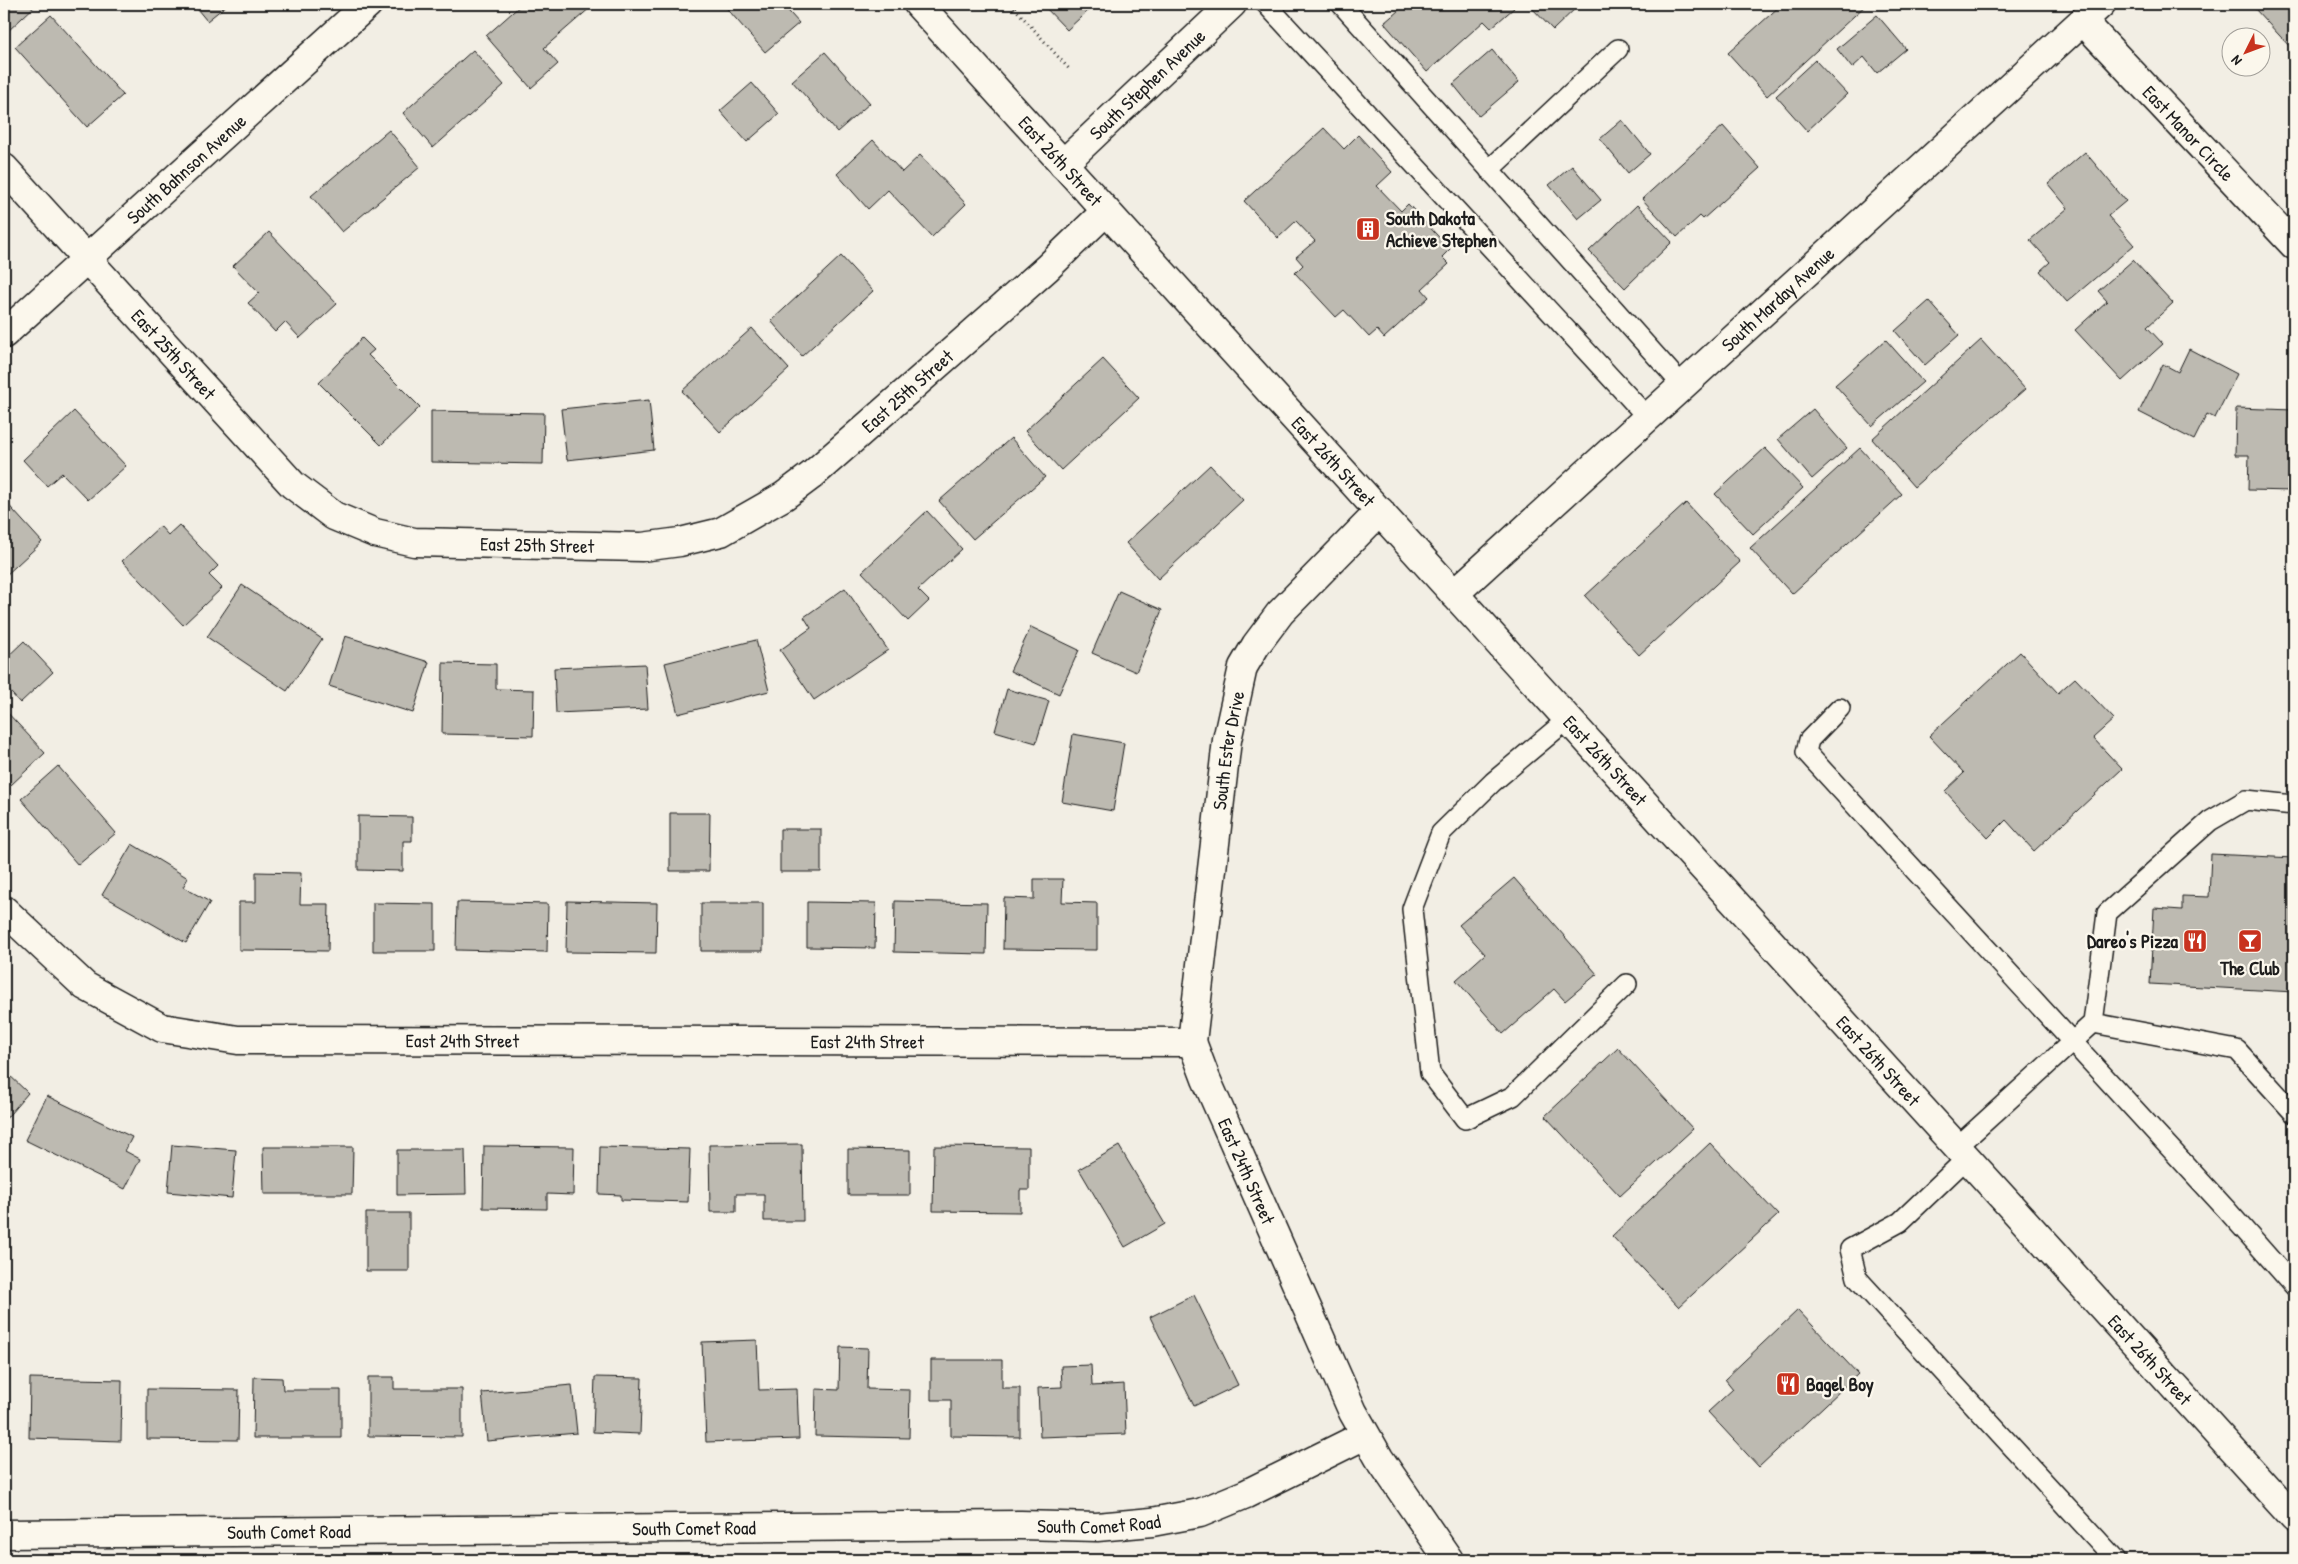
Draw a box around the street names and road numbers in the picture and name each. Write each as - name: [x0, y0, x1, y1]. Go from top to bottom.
- street label: South Stephen Avenue: [1084, 23, 1211, 145]
- street label: East Manor Circle: [2137, 79, 2240, 187]
- street label: South Bahnson Avenue: [121, 108, 252, 230]
- street label: East 26th Street: [1013, 110, 1109, 212]
- street label: South Marday Avenue: [1715, 240, 1840, 357]
- street label: East 25th Street: [126, 303, 222, 406]
- street label: East 25th Street: [856, 343, 959, 439]
- street label: East 26th Street: [1286, 410, 1382, 513]
- street label: East 25th Street: [480, 530, 595, 559]
- street label: South Ester Drive: [1206, 688, 1251, 811]
- street label: East 26th Street: [1557, 709, 1654, 811]
- street label: East 26th Street: [1831, 1010, 1927, 1112]
- street label: East 24th Street: [406, 1027, 519, 1054]
- street label: East 24th Street: [811, 1028, 924, 1054]
- street label: East 24th Street: [1212, 1114, 1282, 1229]
- street label: East 26th Street: [2102, 1309, 2198, 1411]
- street label: South Comet Road: [1037, 1508, 1163, 1540]
- street label: South Comet Road: [632, 1514, 756, 1541]
- street label: South Comet Road: [227, 1518, 351, 1545]

